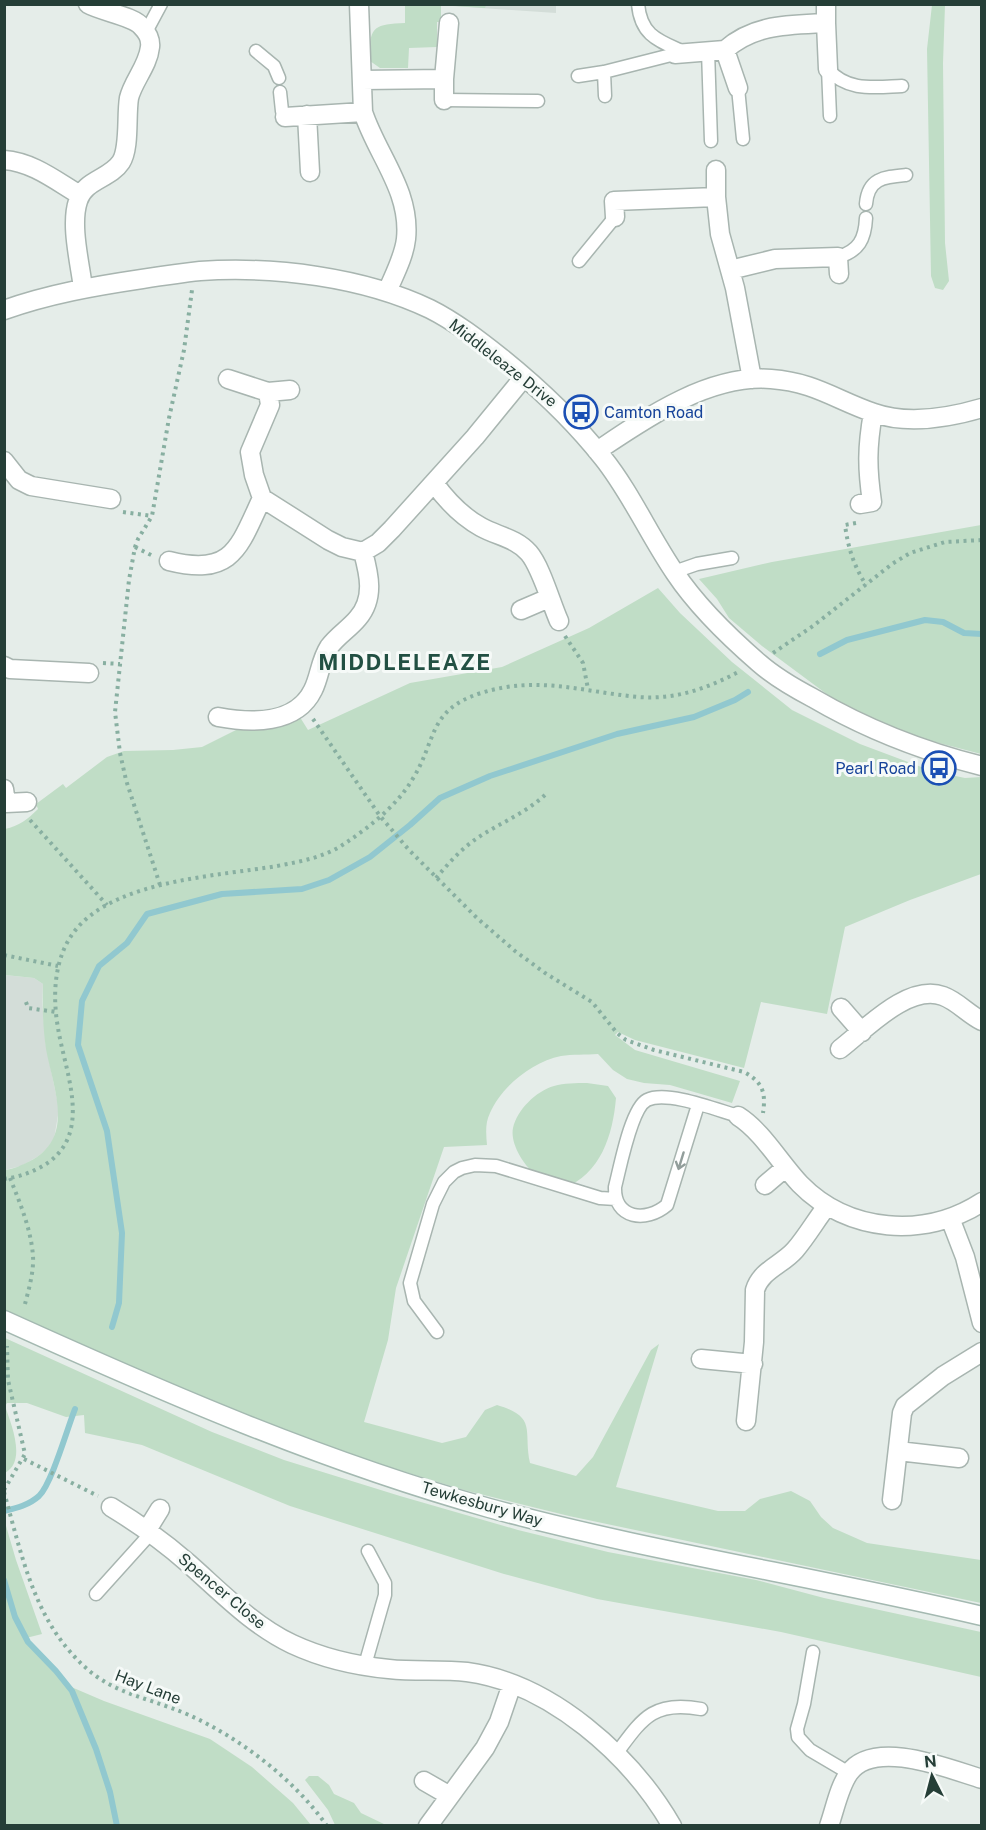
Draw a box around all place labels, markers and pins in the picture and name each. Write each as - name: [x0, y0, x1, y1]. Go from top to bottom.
- bus stop icon: Camton Road: [563, 394, 599, 430]
- place label: Camton Road: [604, 403, 703, 422]
- bus stop icon: Pearl Road: [921, 750, 957, 786]
- place label: Pearl Road: [835, 759, 916, 778]

